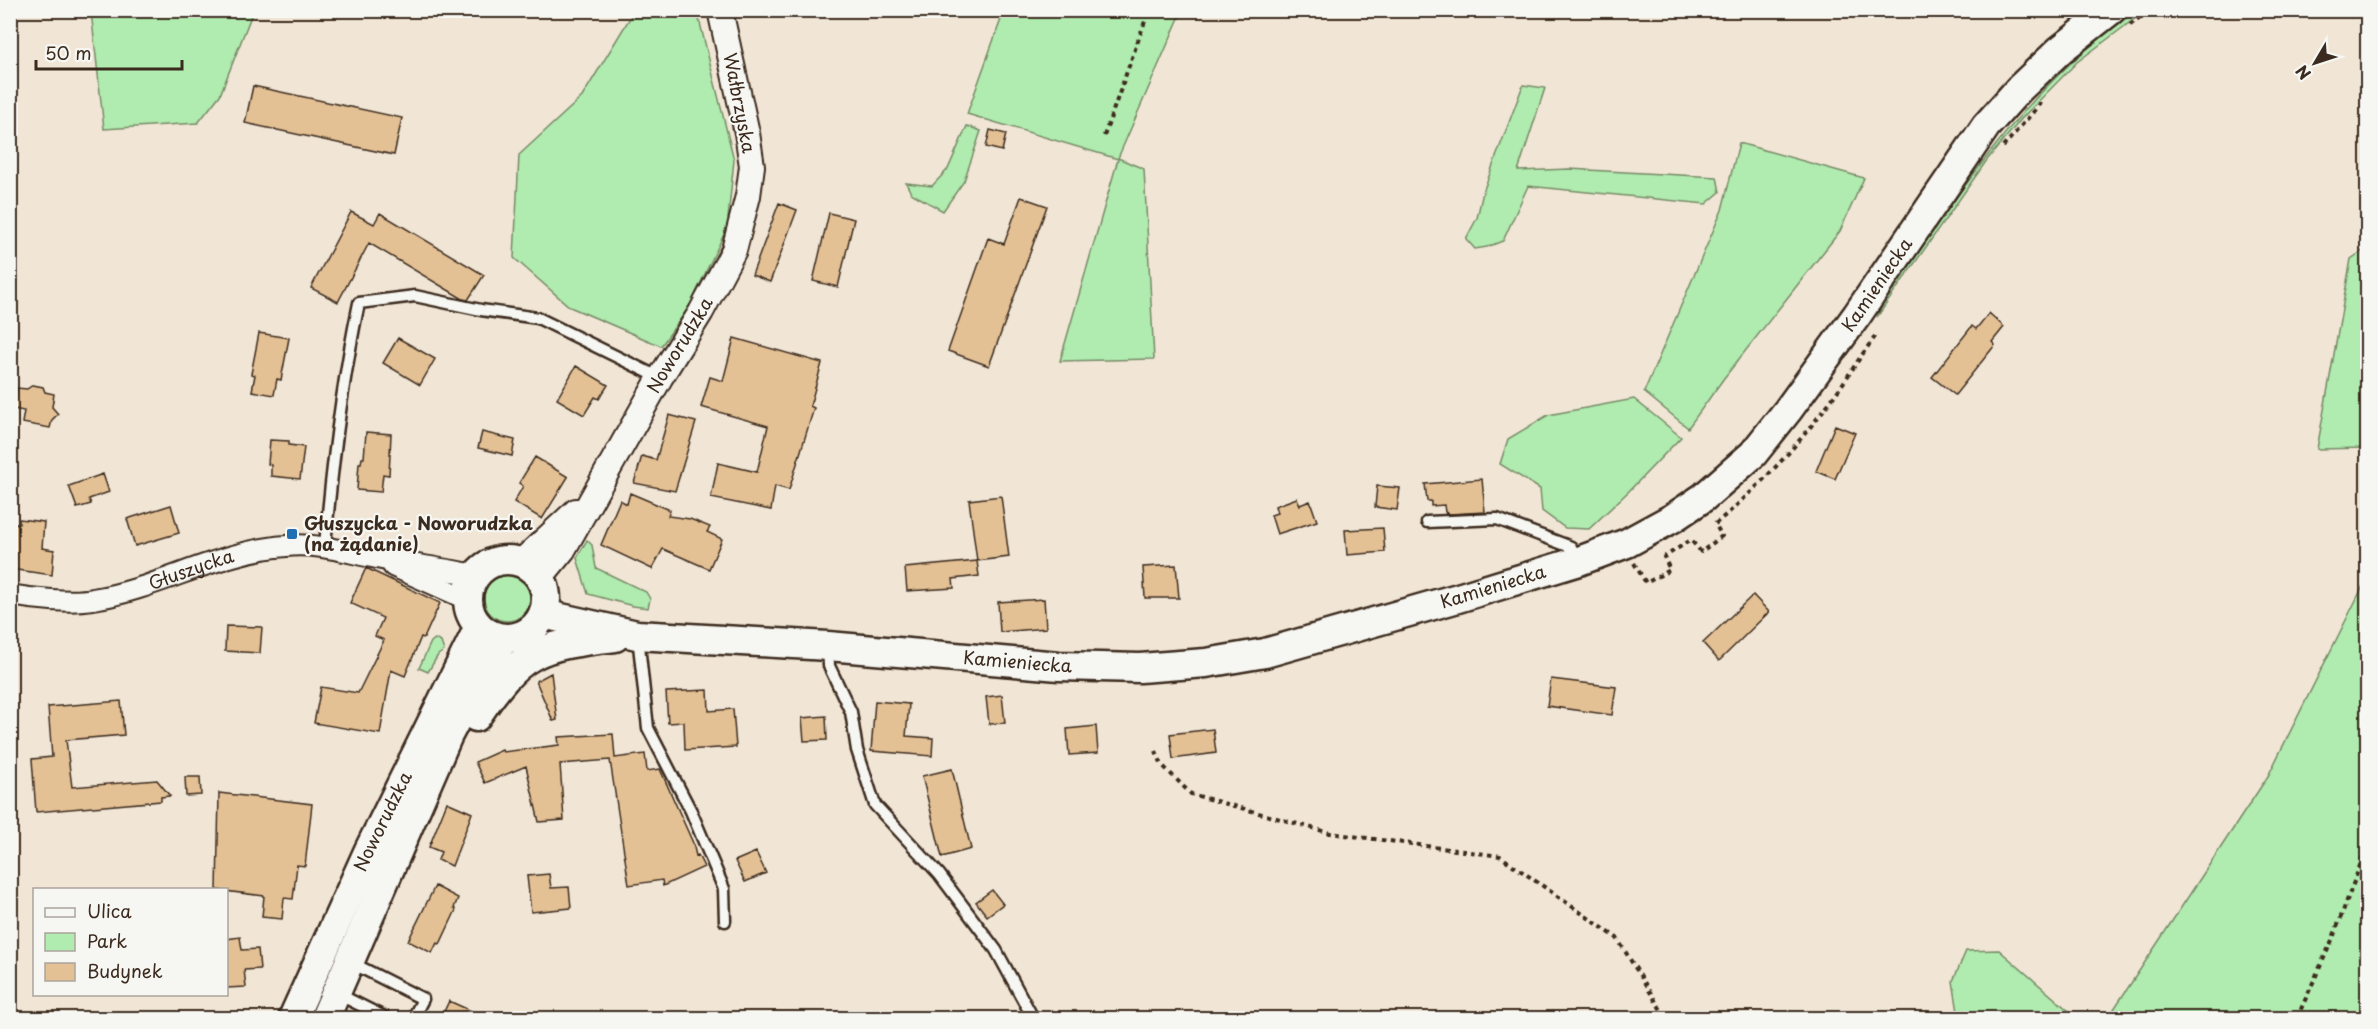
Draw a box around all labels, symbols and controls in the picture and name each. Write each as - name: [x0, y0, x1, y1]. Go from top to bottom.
- scale bar: [36, 33, 182, 71]
- north arrow: [2285, 33, 2345, 93]
- text: 50 m: [45, 39, 92, 66]
- street label: Wałbrzyska: [718, 50, 764, 156]
- text: N: [2289, 61, 2316, 86]
- street label: Kamieniecka: [1834, 231, 1919, 337]
- street label: Noworudzka: [639, 291, 719, 398]
- place label: Głuszycka - Noworudzka (na żądanie): [304, 509, 533, 557]
- marker: Głuszycka - Noworudzka (na żądanie): [285, 527, 299, 541]
- street label: Głuszycka: [145, 541, 237, 596]
- street label: Kamieniecka: [1437, 557, 1550, 614]
- street label: Kamieniecka: [962, 643, 1073, 678]
- street label: Noworudzka: [346, 766, 418, 875]
- legend: [33, 888, 228, 996]
- text: Ulica: [87, 897, 132, 924]
- text: Park: [87, 927, 127, 954]
- text: Budynek: [87, 957, 163, 984]

